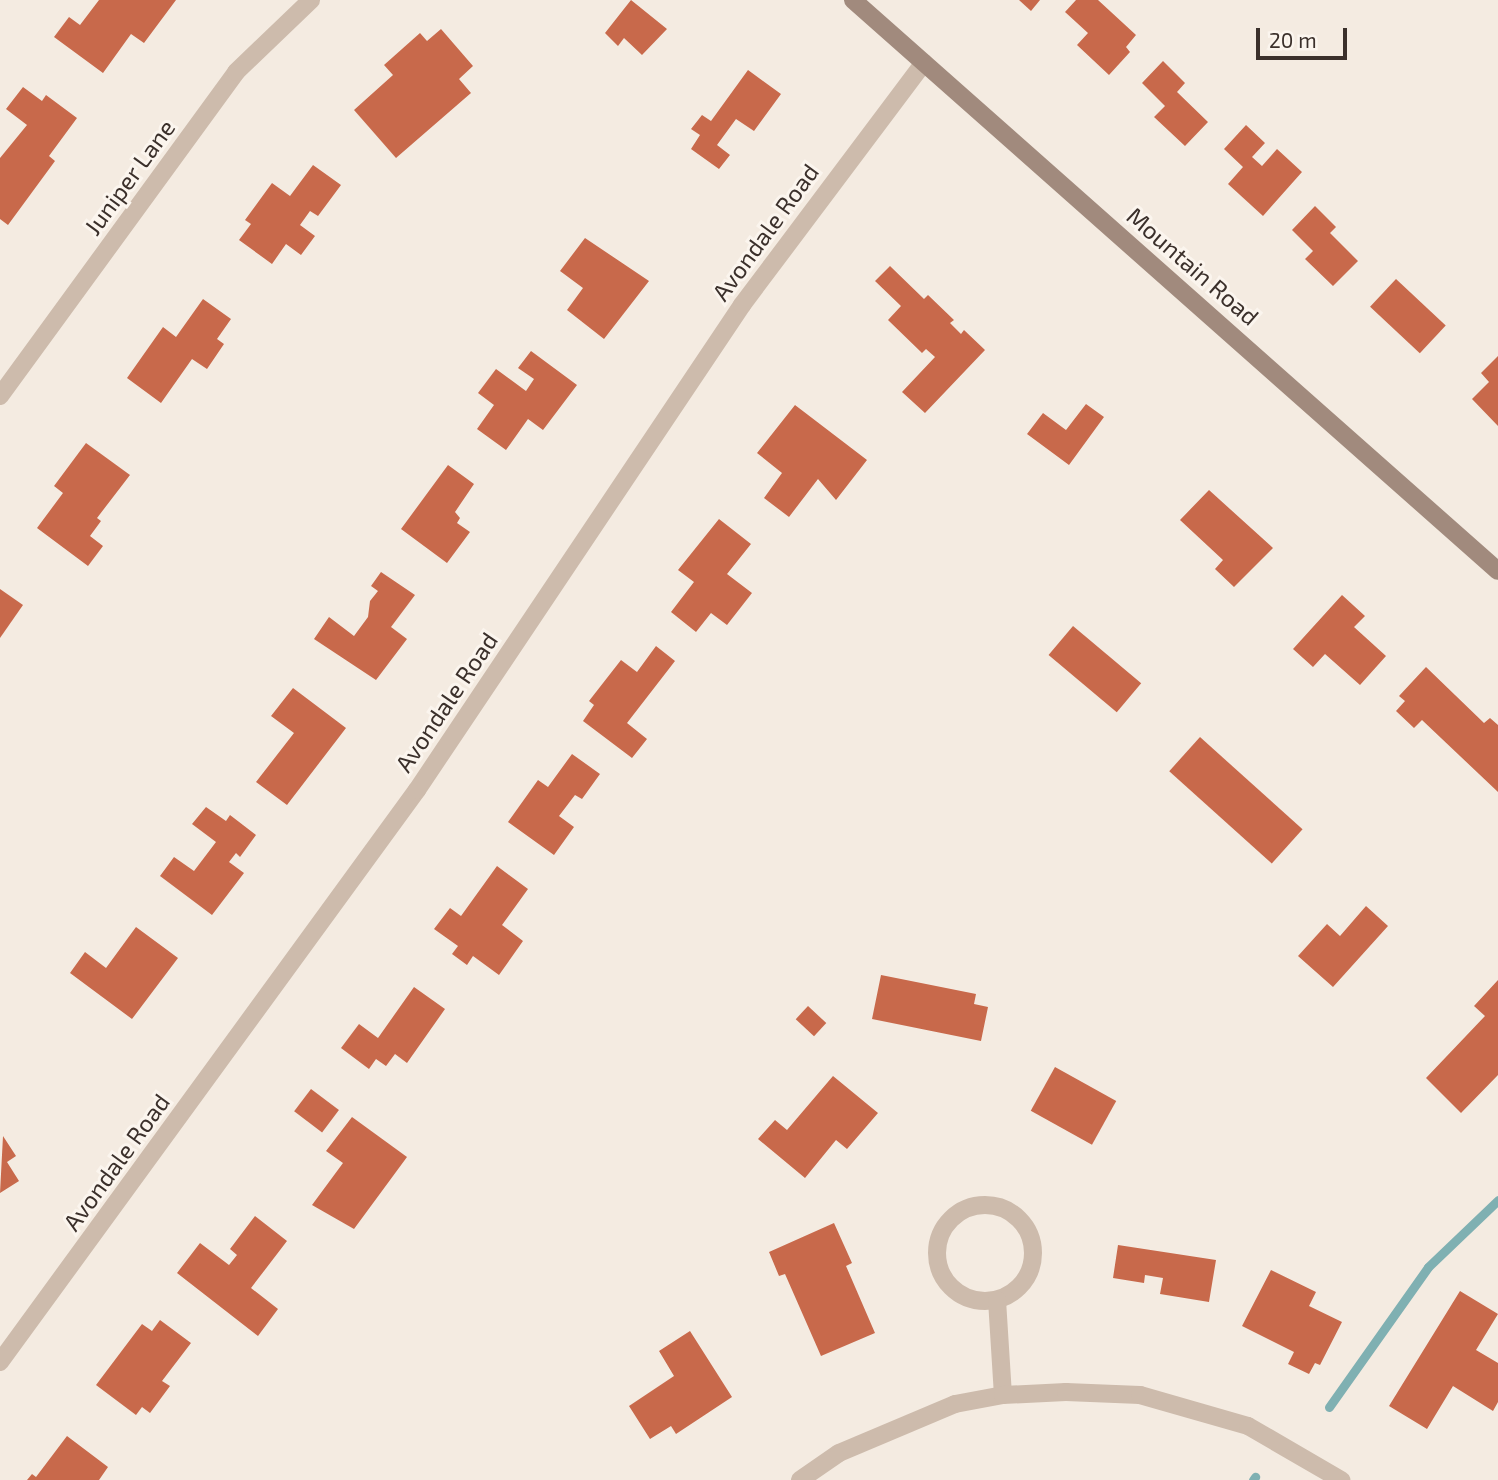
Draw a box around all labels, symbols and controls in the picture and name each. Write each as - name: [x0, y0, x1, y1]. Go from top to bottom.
- scale bar: [1260, 14, 1351, 58]
- text: 20 m: [1269, 27, 1317, 52]
- street label: Juniper Lane: [77, 114, 181, 240]
- street label: Avondale Road: [706, 158, 824, 306]
- street label: Mountain Road: [1121, 201, 1265, 331]
- street label: Avondale Road: [389, 627, 503, 777]
- street label: Avondale Road: [57, 1088, 175, 1236]

